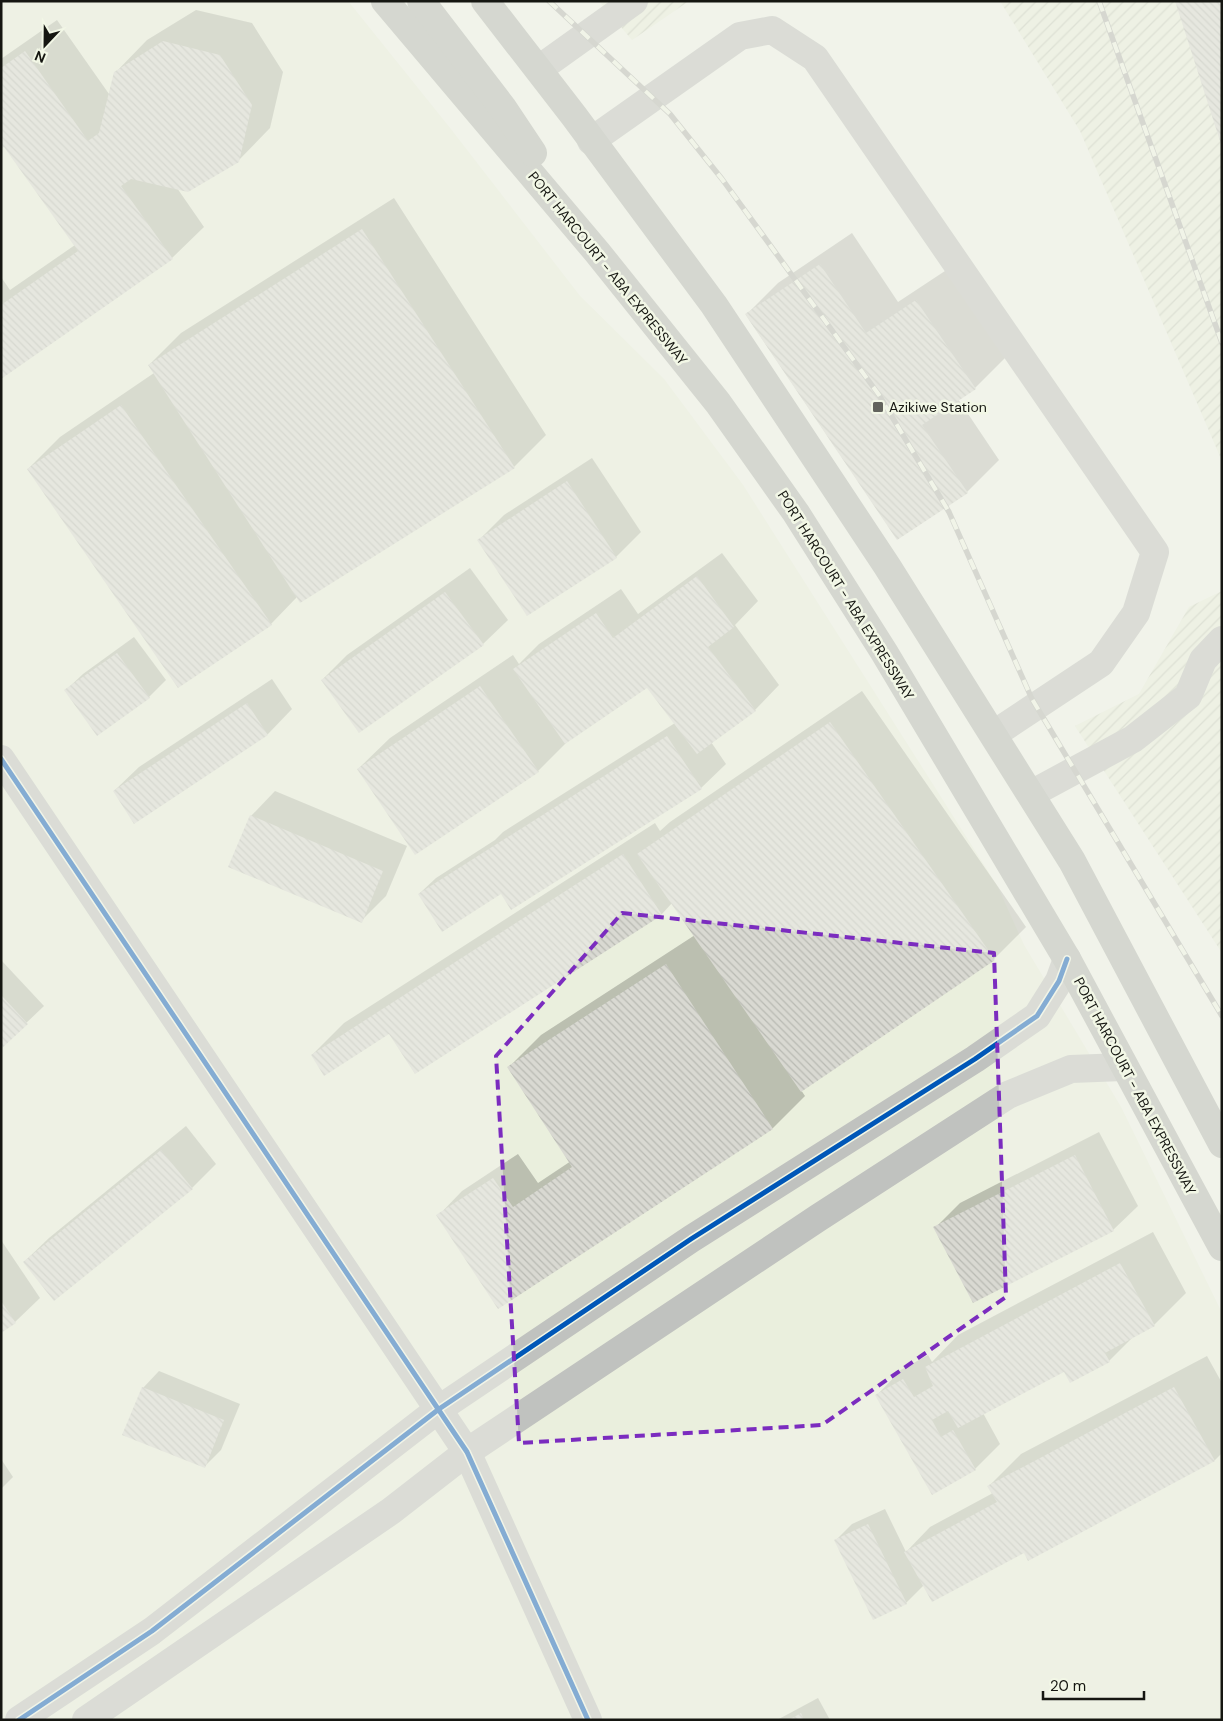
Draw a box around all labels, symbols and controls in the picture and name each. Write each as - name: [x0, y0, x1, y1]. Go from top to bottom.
- north arrow: [20, 20, 70, 70]
- text: N: [32, 47, 48, 67]
- street label: PORT HARCOURT - ABA EXPRESSWAY: [524, 168, 692, 368]
- place label: Azikiwe Station: [889, 398, 987, 416]
- marker: Azikiwe Station: [871, 400, 885, 414]
- street label: PORT HARCOURT - ABA EXPRESSWAY: [774, 487, 918, 703]
- street label: PORT HARCOURT - ABA EXPRESSWAY: [1070, 974, 1200, 1198]
- scale bar: [1043, 1668, 1144, 1700]
- text: 20 m: [1050, 1676, 1086, 1696]

